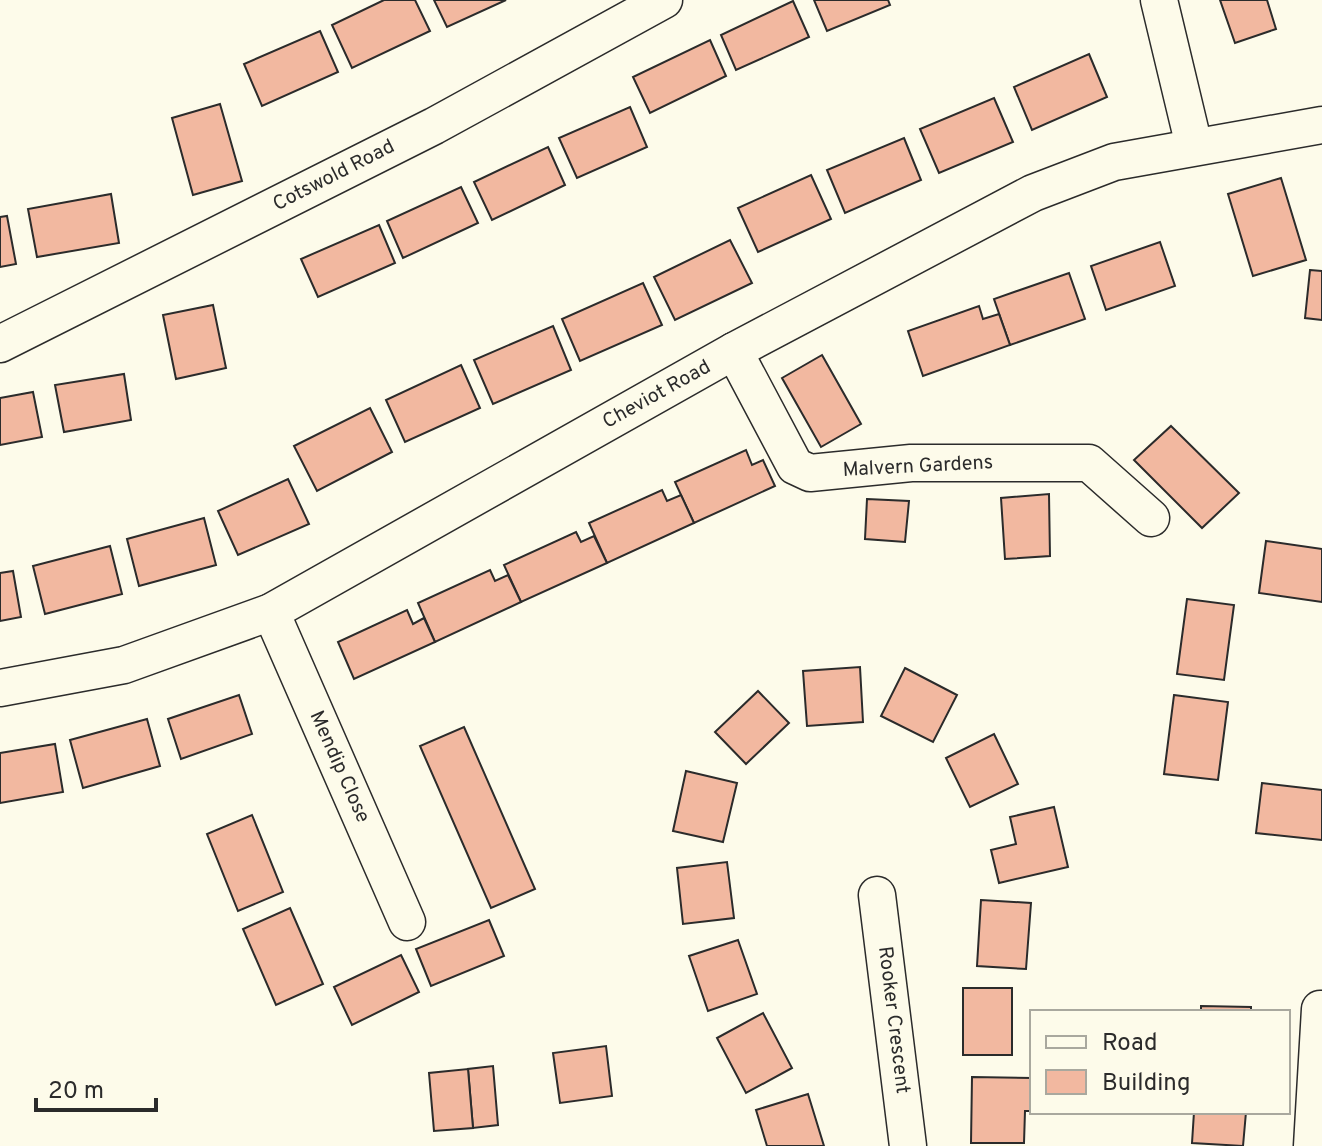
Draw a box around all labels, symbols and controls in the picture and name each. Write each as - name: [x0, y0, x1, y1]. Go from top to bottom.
- street label: Cotswold Road: [269, 134, 399, 218]
- street label: Cheviot Road: [598, 355, 716, 435]
- street label: Malvern Gardens: [842, 450, 994, 484]
- street label: Mendip Close: [303, 707, 375, 827]
- street label: Rooker Crescent: [871, 945, 915, 1095]
- legend: [1030, 1010, 1290, 1114]
- text: Road: [1102, 1029, 1158, 1059]
- scale bar: [36, 1062, 156, 1112]
- text: Building: [1102, 1069, 1191, 1099]
- text: 20 m: [48, 1077, 104, 1107]

